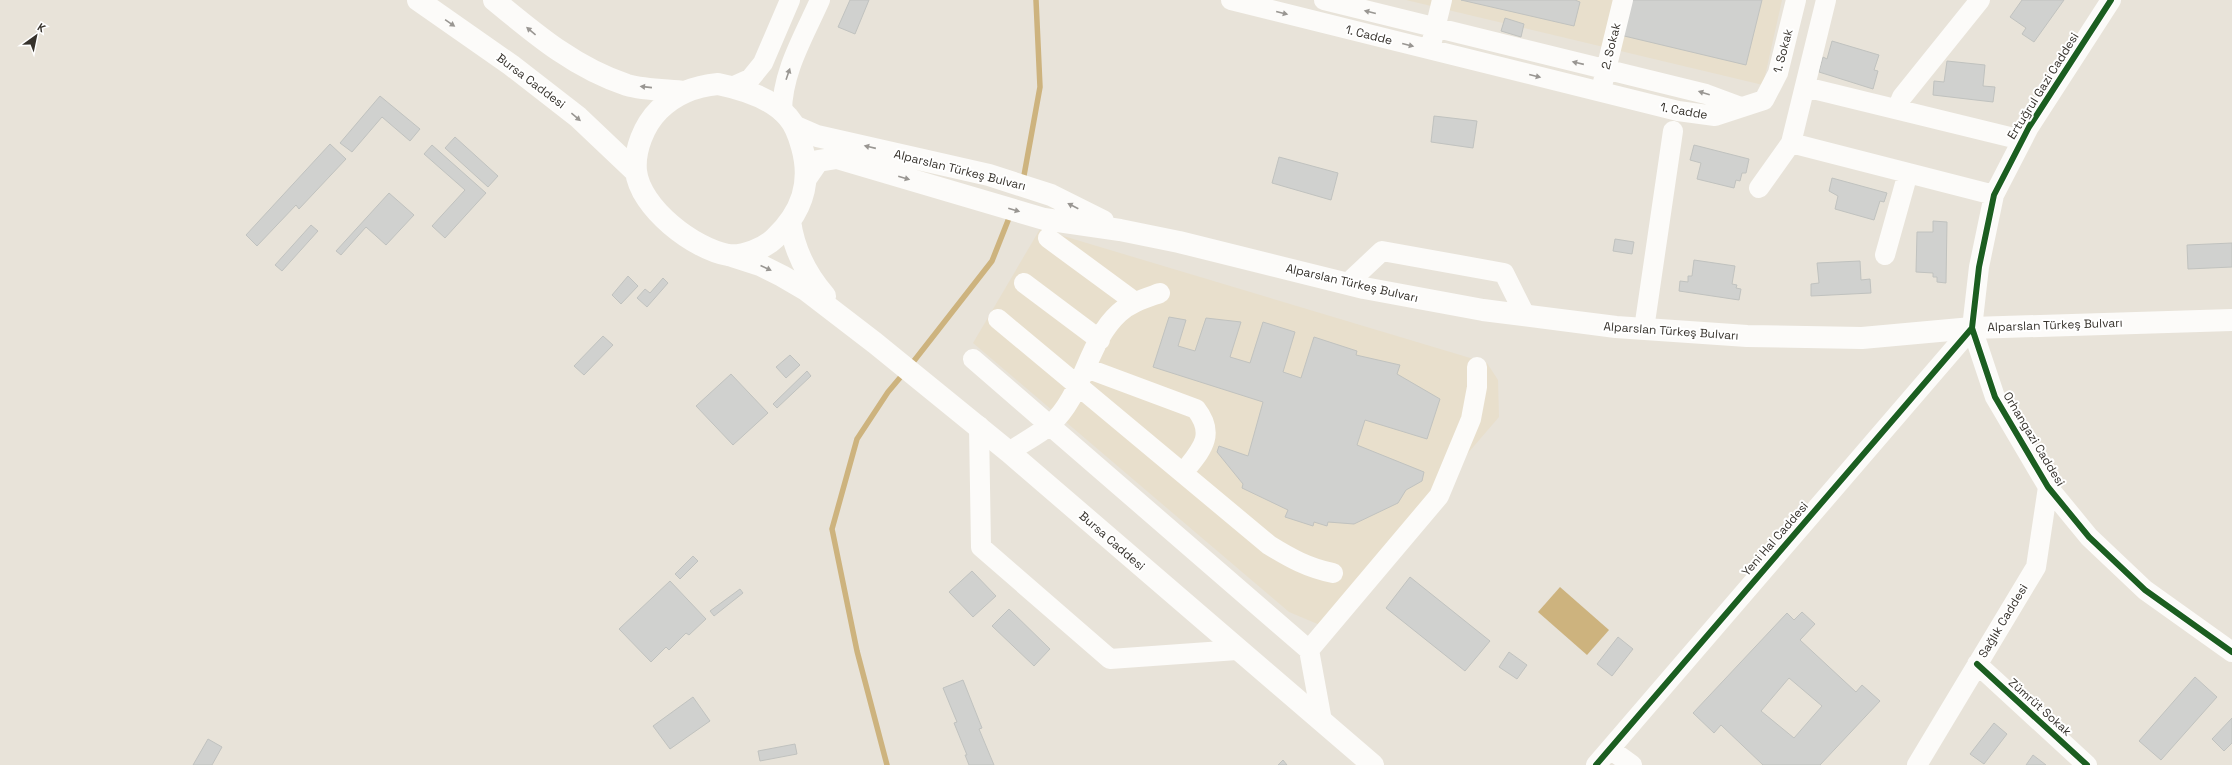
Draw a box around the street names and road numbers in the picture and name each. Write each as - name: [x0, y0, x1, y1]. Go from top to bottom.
- street label: 1. Cadde: [1344, 21, 1394, 49]
- street label: 2. Sokak: [1598, 21, 1625, 71]
- street label: 1. Sokak: [1769, 27, 1797, 75]
- street label: Ertuğrul Gazi Caddesi: [2004, 30, 2082, 142]
- street label: Bursa Caddesi: [493, 50, 569, 112]
- street label: 1. Cadde: [1659, 99, 1709, 123]
- street label: Alparslan Türkeş Bulvarı: [892, 146, 1028, 194]
- street label: Alparslan Türkeş Bulvarı: [1284, 260, 1420, 306]
- street label: Alparslan Türkeş Bulvarı: [1987, 315, 2123, 335]
- street label: Alparslan Türkeş Bulvarı: [1603, 318, 1739, 344]
- street label: Orhangazi Caddesi: [2000, 389, 2069, 489]
- street label: Yeni Hal Caddesi: [1738, 498, 1812, 580]
- street label: Bursa Caddesi: [1076, 508, 1148, 574]
- street label: Sağlık Caddesi: [1975, 581, 2031, 661]
- street label: Zümrüt Sokak: [2005, 674, 2075, 740]

